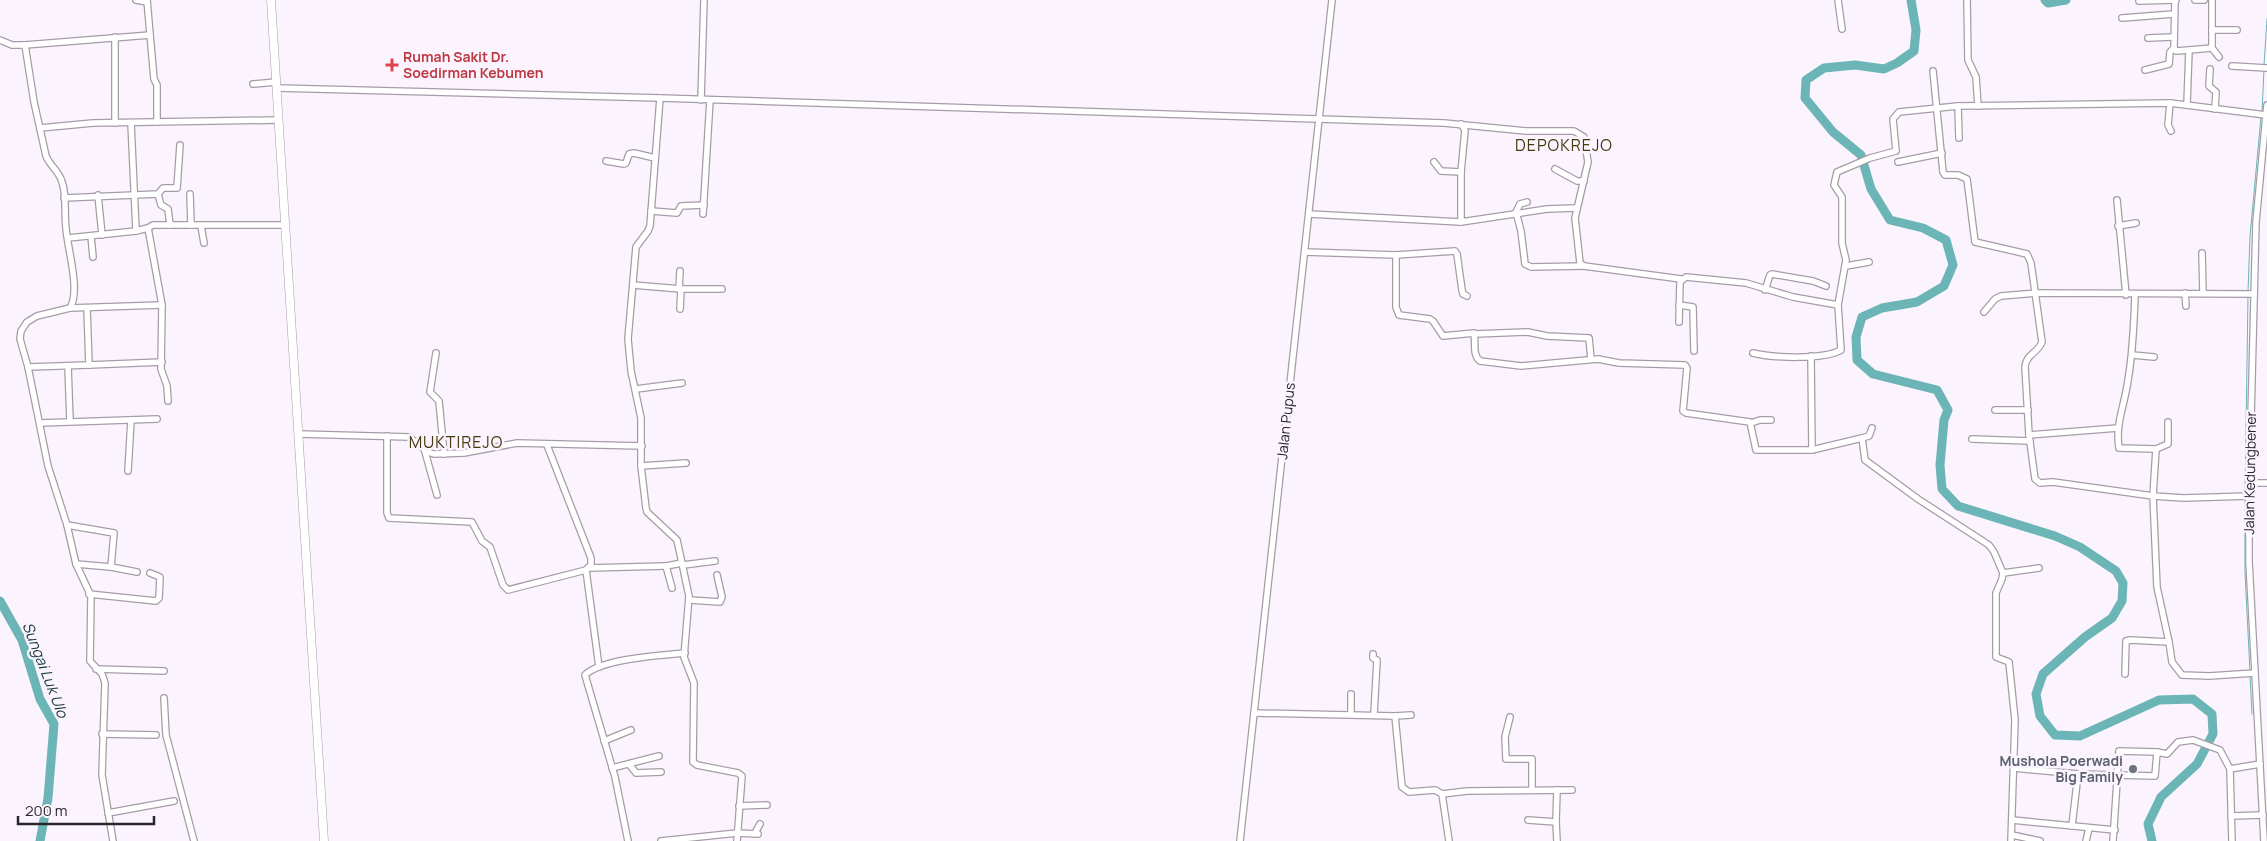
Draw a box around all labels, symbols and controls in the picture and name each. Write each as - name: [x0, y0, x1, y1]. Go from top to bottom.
- place label: Rumah Sakit Dr. Soedirman Kebumen: [403, 47, 543, 82]
- marker: Rumah Sakit Dr. Soedirman Kebumen: [385, 58, 399, 72]
- district label: DEPOKREJO: [1515, 134, 1613, 156]
- street label: Jalan Pupus: [1272, 382, 1299, 460]
- street label: Jalan Kedungbener: [2239, 411, 2260, 535]
- district label: MUKTIREJO: [409, 431, 503, 453]
- water label: Sungai Luk Ulo: [18, 619, 74, 722]
- place label: Mushola Poerwadi Big Family: [2000, 751, 2123, 786]
- marker: Mushola Poerwadi Big Family: [2127, 763, 2139, 775]
- scale bar: [18, 794, 154, 826]
- text: 200 m: [25, 800, 68, 821]

